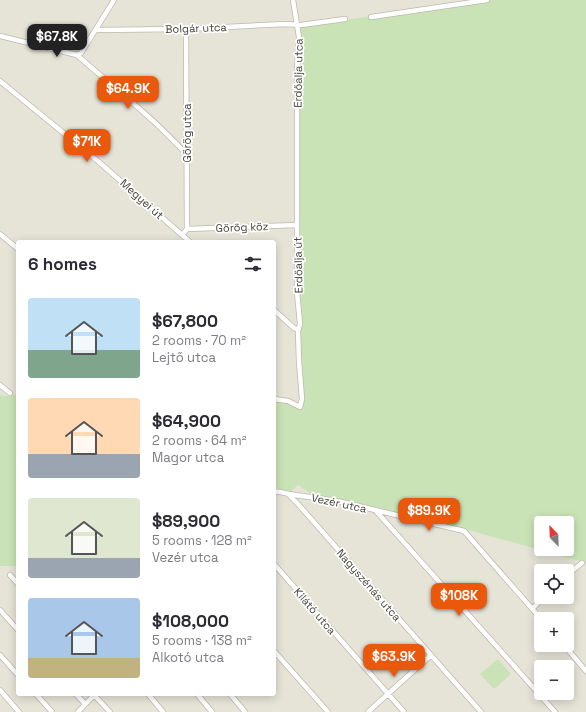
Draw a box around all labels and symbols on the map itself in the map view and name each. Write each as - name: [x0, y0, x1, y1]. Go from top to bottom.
- street label: Bolgár utca: [165, 20, 228, 36]
- pin: $67.8K: [24, 24, 90, 58]
- street label: Erdőalja utca: [290, 38, 306, 108]
- pin: $64.9K: [95, 76, 161, 110]
- street label: Görög utca: [180, 103, 194, 163]
- pin: $71K: [63, 129, 111, 163]
- street label: Megyei út: [117, 176, 167, 222]
- street label: Görög köz: [215, 219, 269, 235]
- street label: Erdőalja út: [291, 237, 305, 293]
- street label: Vezér utca: [310, 490, 369, 516]
- pin: $89.9K: [396, 498, 462, 532]
- north arrow: [534, 516, 574, 556]
- street label: Nagyszénás utca: [334, 546, 405, 625]
- pin: $108K: [431, 583, 487, 617]
- street label: Kilátó utca: [291, 585, 339, 638]
- pin: $63.9K: [361, 644, 427, 678]

